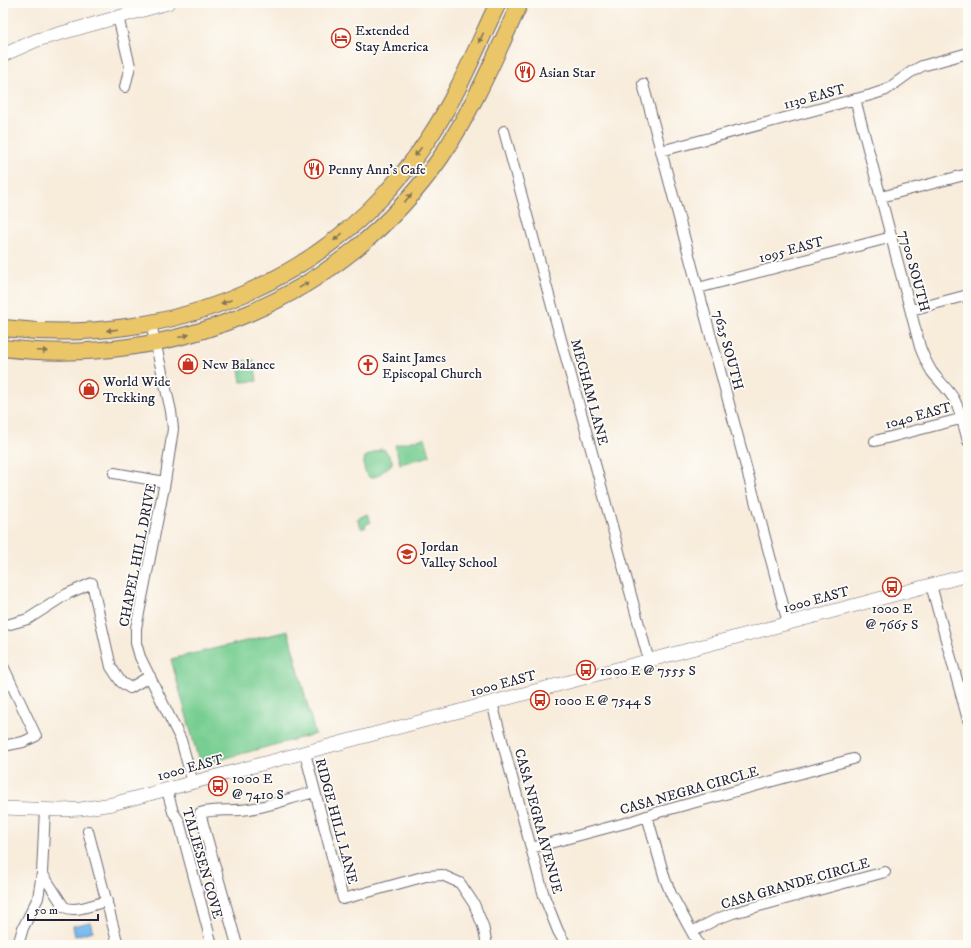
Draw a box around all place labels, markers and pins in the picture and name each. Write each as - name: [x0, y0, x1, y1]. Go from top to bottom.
- place label: Extended Stay America: [355, 22, 428, 56]
- hotel icon: Extended Stay America: [330, 27, 352, 49]
- restaurant icon: Asian Star: [514, 61, 536, 83]
- place label: Asian Star: [539, 64, 596, 82]
- restaurant icon: Penny Ann's Cafe: [303, 158, 325, 180]
- place label: Penny Ann's Cafe: [328, 161, 426, 179]
- place label: Saint James Episcopal Church: [382, 349, 483, 383]
- shop icon: New Balance: [177, 353, 199, 375]
- church icon: Saint James Episcopal Church: [357, 354, 379, 376]
- place label: New Balance: [202, 356, 275, 374]
- place label: World Wide Trekking: [102, 373, 171, 407]
- shop icon: World Wide Trekking: [78, 378, 100, 400]
- place label: Jordan Valley School: [419, 538, 498, 572]
- school or university icon: Jordan Valley School: [396, 543, 418, 565]
- bus stop icon: 1000 E @ 7665 S: [881, 576, 903, 598]
- place label: 1000 E @ 7665 S: [866, 600, 918, 634]
- bus stop icon: 1000 E @ 7555 S: [575, 659, 597, 681]
- place label: 1000 E @ 7555 S: [600, 662, 696, 680]
- bus stop icon: 1000 E @ 7544 S: [529, 689, 551, 711]
- place label: 1000 E @ 7544 S: [554, 692, 651, 710]
- place label: 1000 E @ 7410 S: [232, 770, 284, 804]
- bus stop icon: 1000 E @ 7410 S: [207, 775, 229, 797]

